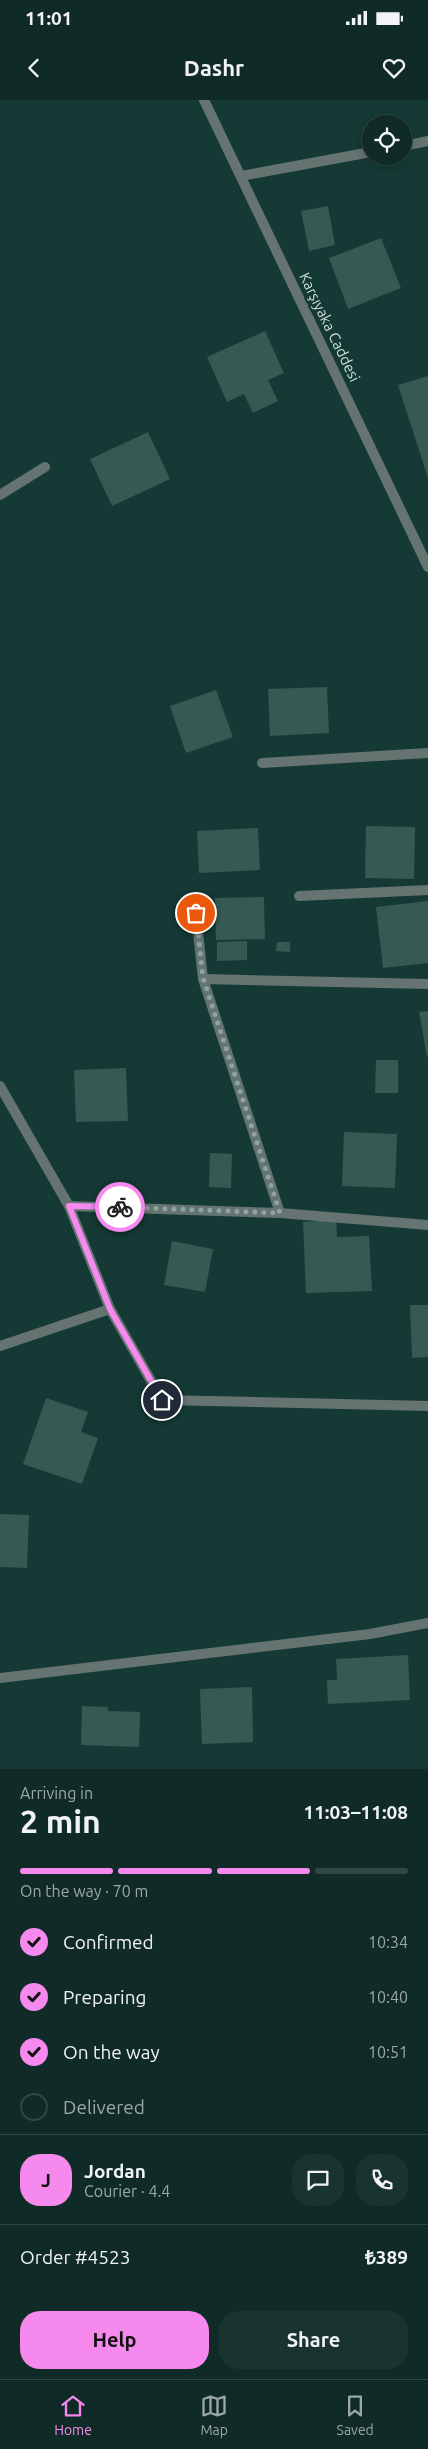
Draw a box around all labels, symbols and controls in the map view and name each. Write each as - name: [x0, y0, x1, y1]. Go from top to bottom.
- text: 11:01: [25, 7, 73, 29]
- icon: back: [20, 54, 48, 82]
- icon: heart: [380, 54, 408, 82]
- text: Dashr: [184, 55, 244, 80]
- map controls: [362, 115, 412, 165]
- button: locate: [362, 115, 412, 165]
- street label: Karşıyaka Caddesi: [296, 270, 364, 384]
- pin: [175, 892, 217, 934]
- icon: bag: [182, 899, 210, 927]
- courier: [95, 1182, 145, 1232]
- icon: bike: [106, 1193, 134, 1221]
- pin: [141, 1379, 183, 1421]
- icon: home: [148, 1386, 176, 1414]
- text: Arriving in: [20, 1784, 93, 1802]
- text: 11:03–11:08: [303, 1801, 408, 1823]
- text: 2 min: [20, 1803, 101, 1839]
- text: On the way · 70 m: [20, 1882, 148, 1900]
- icon: check: [20, 1928, 48, 1956]
- text: Confirmed: [63, 1931, 154, 1953]
- text: 10:34: [368, 1933, 408, 1951]
- icon: check: [20, 1983, 48, 2011]
- text: Preparing: [63, 1986, 147, 2008]
- text: 10:40: [368, 1988, 408, 2006]
- icon: check: [20, 2038, 48, 2066]
- text: On the way: [63, 2041, 160, 2063]
- text: 10:51: [368, 2043, 408, 2061]
- text: Delivered: [63, 2096, 145, 2118]
- button: chat: [292, 2154, 344, 2206]
- button: phone: [356, 2154, 408, 2206]
- text: Jordan: [84, 2160, 146, 2182]
- text: J: [41, 2169, 51, 2191]
- text: Courier · 4.4: [84, 2182, 170, 2200]
- text: Order #4523: [20, 2246, 130, 2268]
- text: ₺389: [365, 2246, 408, 2268]
- button: Help: [20, 2311, 209, 2369]
- button: Share: [219, 2311, 408, 2369]
- tab: Home: [54, 2392, 92, 2438]
- tab: Map: [200, 2392, 228, 2438]
- tab: Saved: [337, 2392, 374, 2438]

